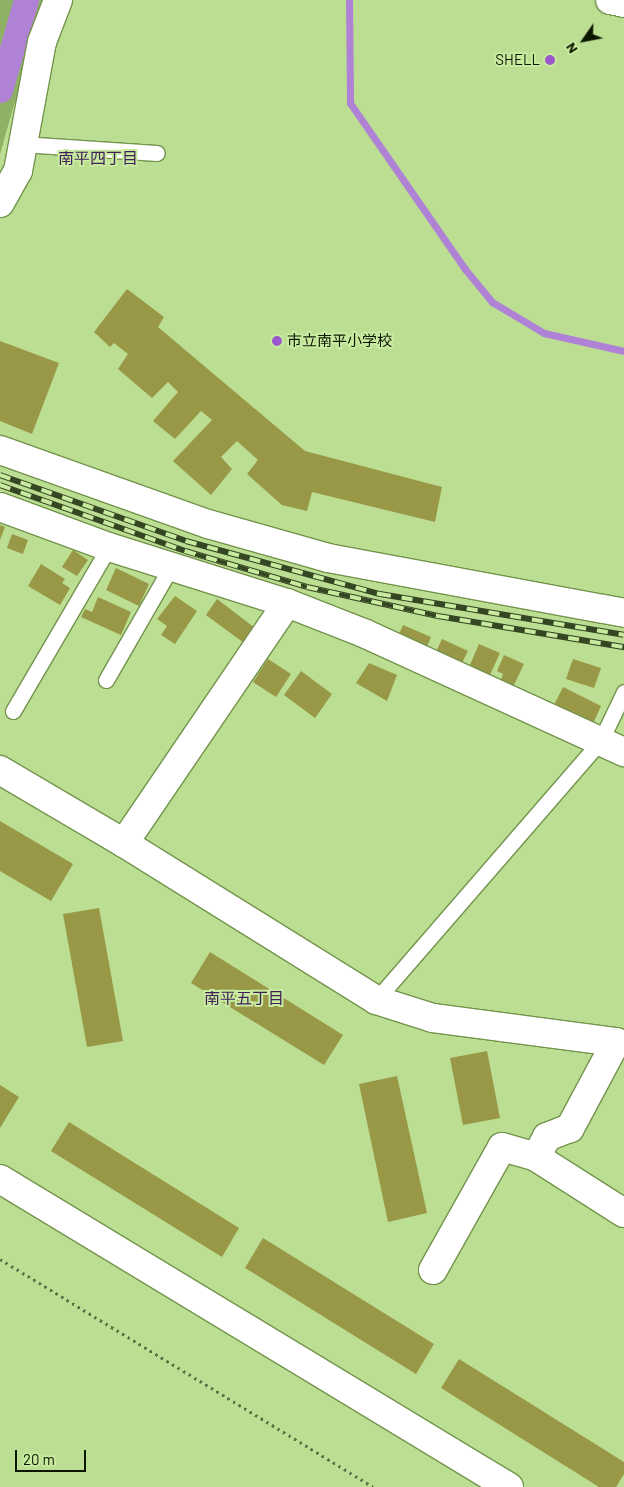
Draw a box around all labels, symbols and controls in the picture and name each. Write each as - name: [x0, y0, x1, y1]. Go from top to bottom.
- north arrow: [559, 15, 609, 65]
- text: N: [561, 40, 581, 57]
- place label: SHELL: [495, 51, 540, 69]
- marker: SHELL: [544, 54, 556, 66]
- district label: 南平四丁目: [58, 148, 138, 168]
- place label: 市立南平小学校: [287, 332, 392, 350]
- marker: 市立南平小学校: [271, 335, 283, 347]
- district label: 南平五丁目: [204, 988, 284, 1008]
- scale bar: [18, 1440, 89, 1472]
- text: 20 m: [23, 1450, 55, 1468]

